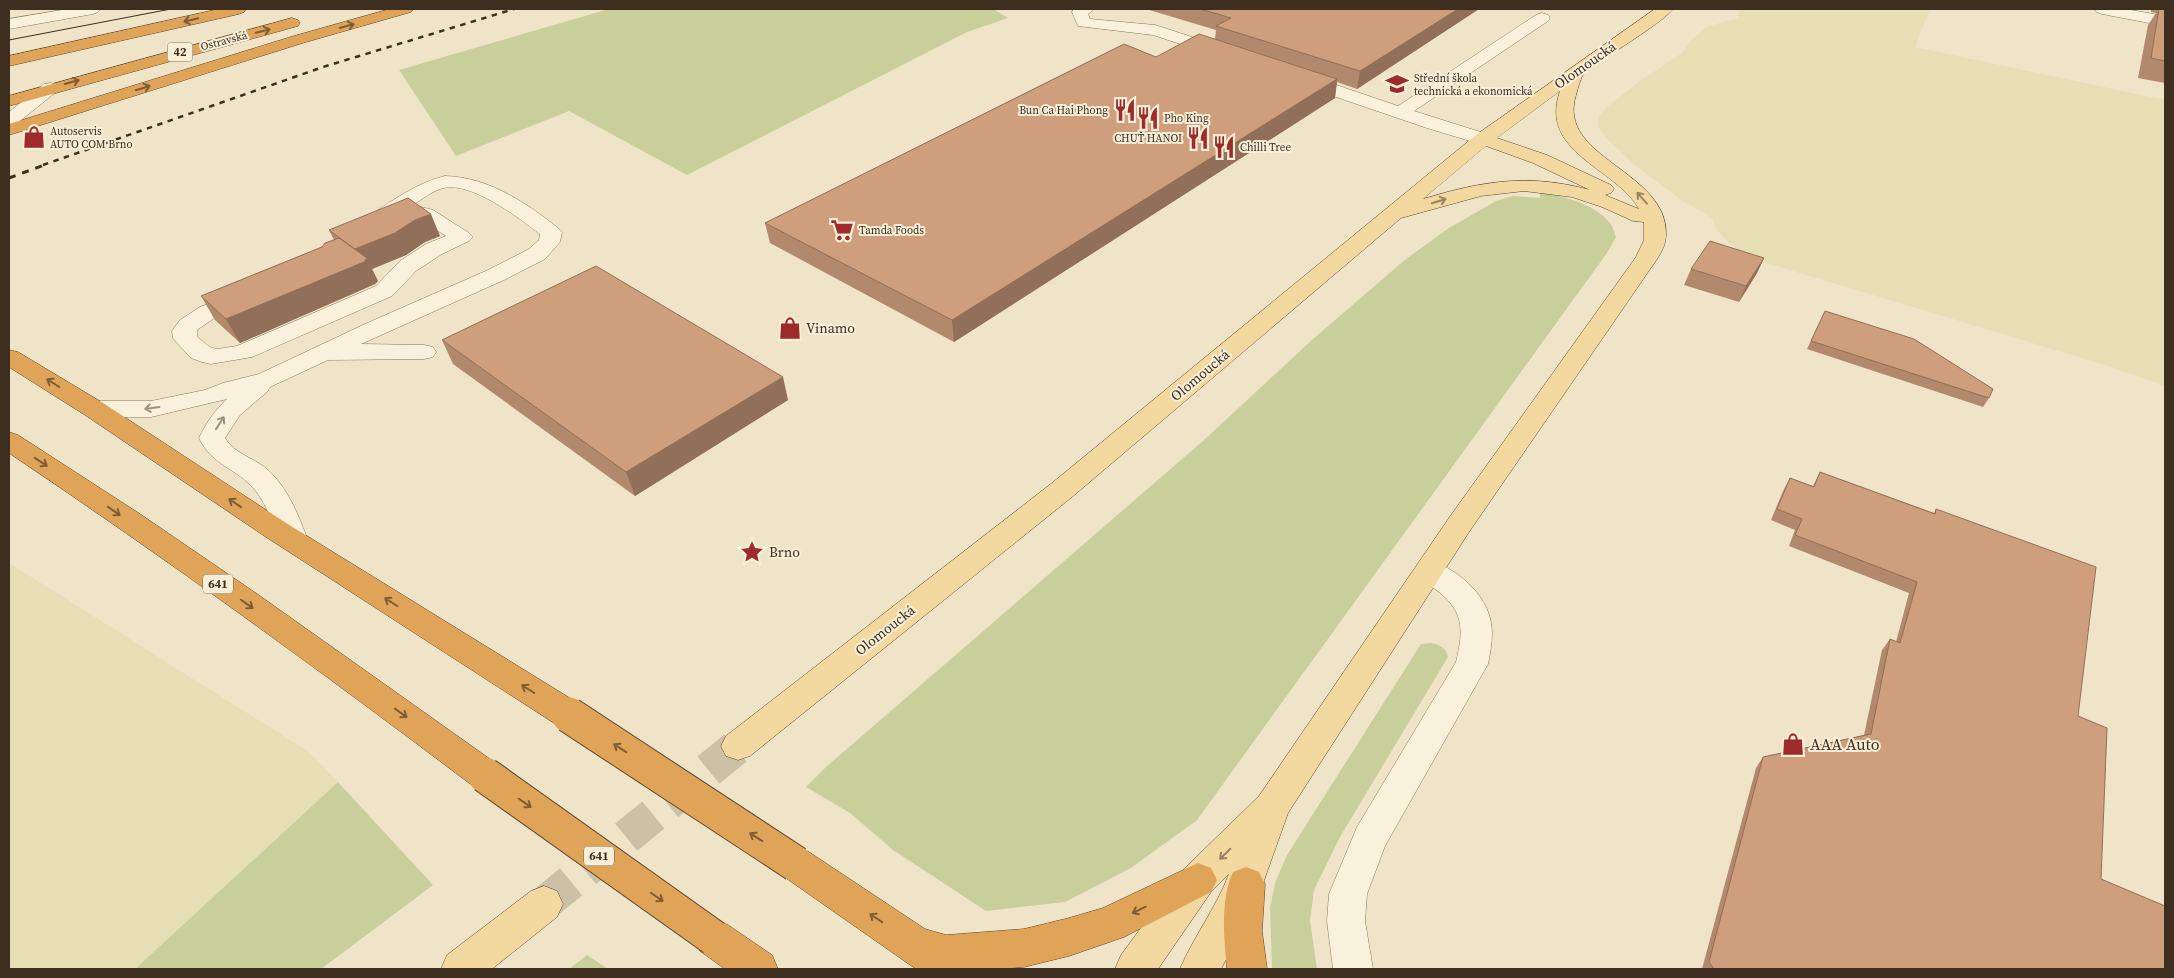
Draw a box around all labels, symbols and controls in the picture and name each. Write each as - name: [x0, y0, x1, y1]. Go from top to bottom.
- one-way arrow: [184, 16, 200, 25]
- one-way arrow: [339, 20, 355, 30]
- one-way arrow: [255, 26, 271, 35]
- street label: Ostravská: [199, 27, 249, 54]
- street label: Olomoucká: [1550, 36, 1621, 94]
- road number: 42: [168, 42, 192, 62]
- school or university icon: Střední škola technická a ekonomická: [1384, 71, 1410, 97]
- place label: Střední škola technická a ekonomická: [1414, 71, 1533, 99]
- one-way arrow: [64, 77, 80, 87]
- one-way arrow: [134, 83, 150, 92]
- restaurant icon: Bun Ca Hai Phong: [1112, 97, 1138, 123]
- place label: Bun Ca Hai Phong: [1019, 103, 1108, 118]
- restaurant icon: Pho King: [1135, 105, 1161, 131]
- place label: Pho King: [1164, 111, 1209, 126]
- shop icon: Autoservis AUTO COM Brno: [21, 124, 47, 150]
- place label: Autoservis AUTO COM Brno: [50, 124, 133, 152]
- restaurant icon: CHUŤ HANOI: [1185, 125, 1211, 151]
- place label: CHUŤ HANOI: [1114, 131, 1182, 146]
- restaurant icon: Chilli Tree: [1211, 134, 1237, 160]
- place label: Chilli Tree: [1240, 140, 1291, 155]
- one-way arrow: [1636, 191, 1648, 204]
- one-way arrow: [1430, 196, 1446, 206]
- supermarket icon: Tamda Foods: [829, 217, 855, 243]
- place label: Tamda Foods: [859, 223, 924, 238]
- shop icon: Vinamo: [777, 315, 803, 341]
- place label: Vinamo: [806, 318, 855, 338]
- street label: Olomoucká: [1166, 344, 1234, 406]
- one-way arrow: [46, 378, 60, 388]
- one-way arrow: [144, 404, 160, 414]
- one-way arrow: [216, 416, 226, 430]
- one-way arrow: [34, 458, 48, 468]
- one-way arrow: [229, 498, 243, 508]
- one-way arrow: [107, 506, 121, 516]
- place icon: Brno: [739, 539, 765, 565]
- place label: Brno: [769, 542, 800, 562]
- road number: 641: [203, 574, 233, 594]
- one-way arrow: [384, 597, 398, 607]
- one-way arrow: [240, 599, 254, 609]
- street label: Olomoucká: [851, 600, 920, 660]
- one-way arrow: [521, 684, 535, 694]
- one-way arrow: [394, 708, 408, 718]
- shop icon: AAA Auto: [1780, 731, 1806, 757]
- place label: AAA Auto: [1810, 733, 1880, 755]
- one-way arrow: [613, 743, 627, 753]
- one-way arrow: [517, 798, 531, 808]
- one-way arrow: [749, 832, 763, 842]
- road number: 641: [584, 846, 614, 866]
- one-way arrow: [1219, 847, 1231, 860]
- one-way arrow: [650, 892, 664, 902]
- one-way arrow: [1132, 905, 1147, 915]
- one-way arrow: [869, 913, 883, 923]

